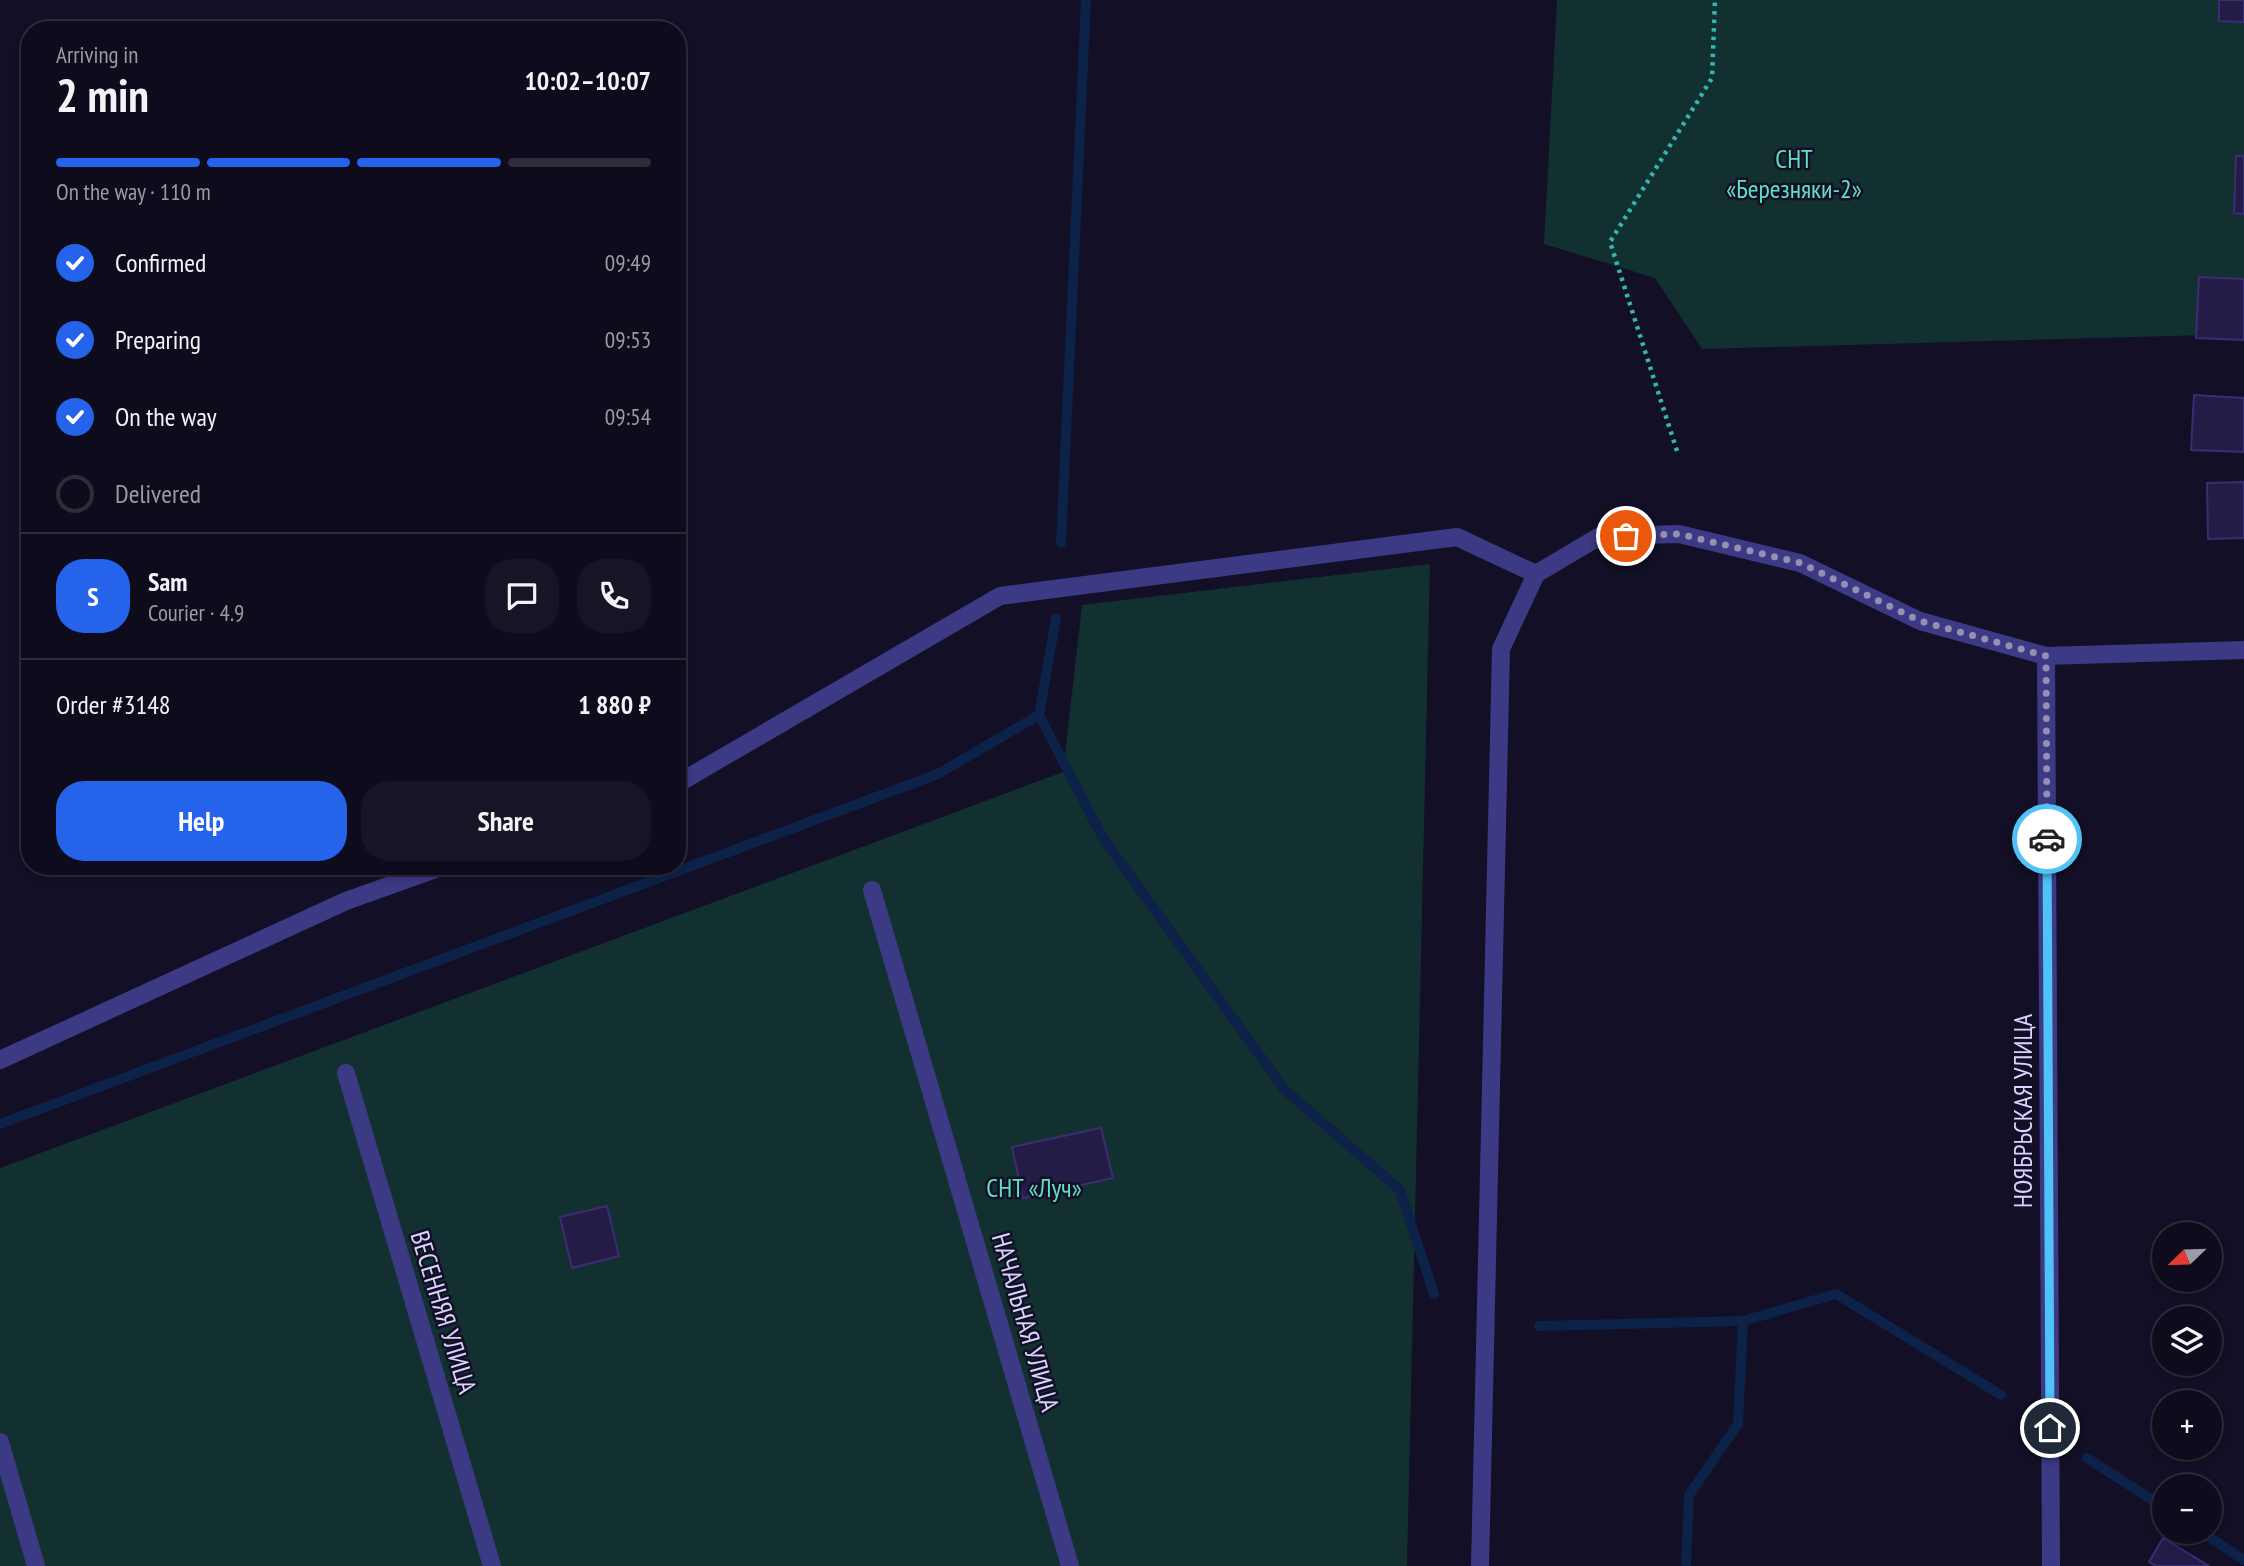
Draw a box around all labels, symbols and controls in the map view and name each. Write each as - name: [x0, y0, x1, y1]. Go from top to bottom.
- text: Arriving in: [56, 40, 138, 69]
- text: 10:02–10:07: [524, 64, 651, 97]
- text: 2 min: [56, 65, 149, 125]
- park label: СНТ «Березняки-2»: [1726, 142, 1862, 205]
- text: On the way · 110 m: [56, 177, 211, 206]
- icon: check: [56, 244, 94, 282]
- text: Confirmed: [115, 246, 206, 279]
- text: 09:49: [605, 248, 651, 277]
- icon: check: [56, 321, 94, 359]
- text: Preparing: [115, 323, 201, 356]
- text: 09:53: [605, 325, 651, 354]
- icon: check: [56, 398, 94, 436]
- text: On the way: [115, 400, 217, 433]
- text: 09:54: [605, 402, 651, 431]
- text: Delivered: [115, 477, 201, 510]
- pin: [1596, 506, 1656, 566]
- icon: bag: [1607, 517, 1645, 555]
- button: chat: [485, 559, 559, 633]
- button: phone: [577, 559, 651, 633]
- text: Sam: [148, 565, 187, 598]
- text: S: [87, 580, 99, 613]
- text: Courier · 4.9: [148, 598, 244, 627]
- text: Order #3148: [56, 688, 171, 721]
- text: 1 880 ₽: [578, 688, 651, 721]
- button: Help: [56, 781, 347, 861]
- button: Share: [361, 781, 651, 861]
- courier: [2012, 804, 2082, 874]
- icon: car: [2028, 820, 2066, 858]
- street label: НОЯБРЬСКАЯ УЛИЦА: [2006, 1013, 2039, 1208]
- park label: СНТ «Луч»: [986, 1171, 1082, 1204]
- north arrow: [2152, 1222, 2222, 1292]
- map controls: [2152, 1222, 2222, 1544]
- street label: ВЕСЕННЯЯ УЛИЦА: [404, 1227, 485, 1398]
- street label: НАЧАЛЬНАЯ УЛИЦА: [985, 1229, 1067, 1416]
- button: layers: [2152, 1306, 2222, 1376]
- button: +: [2152, 1390, 2222, 1460]
- pin: [2020, 1398, 2080, 1458]
- icon: home: [2031, 1409, 2069, 1447]
- button: −: [2152, 1474, 2222, 1544]

